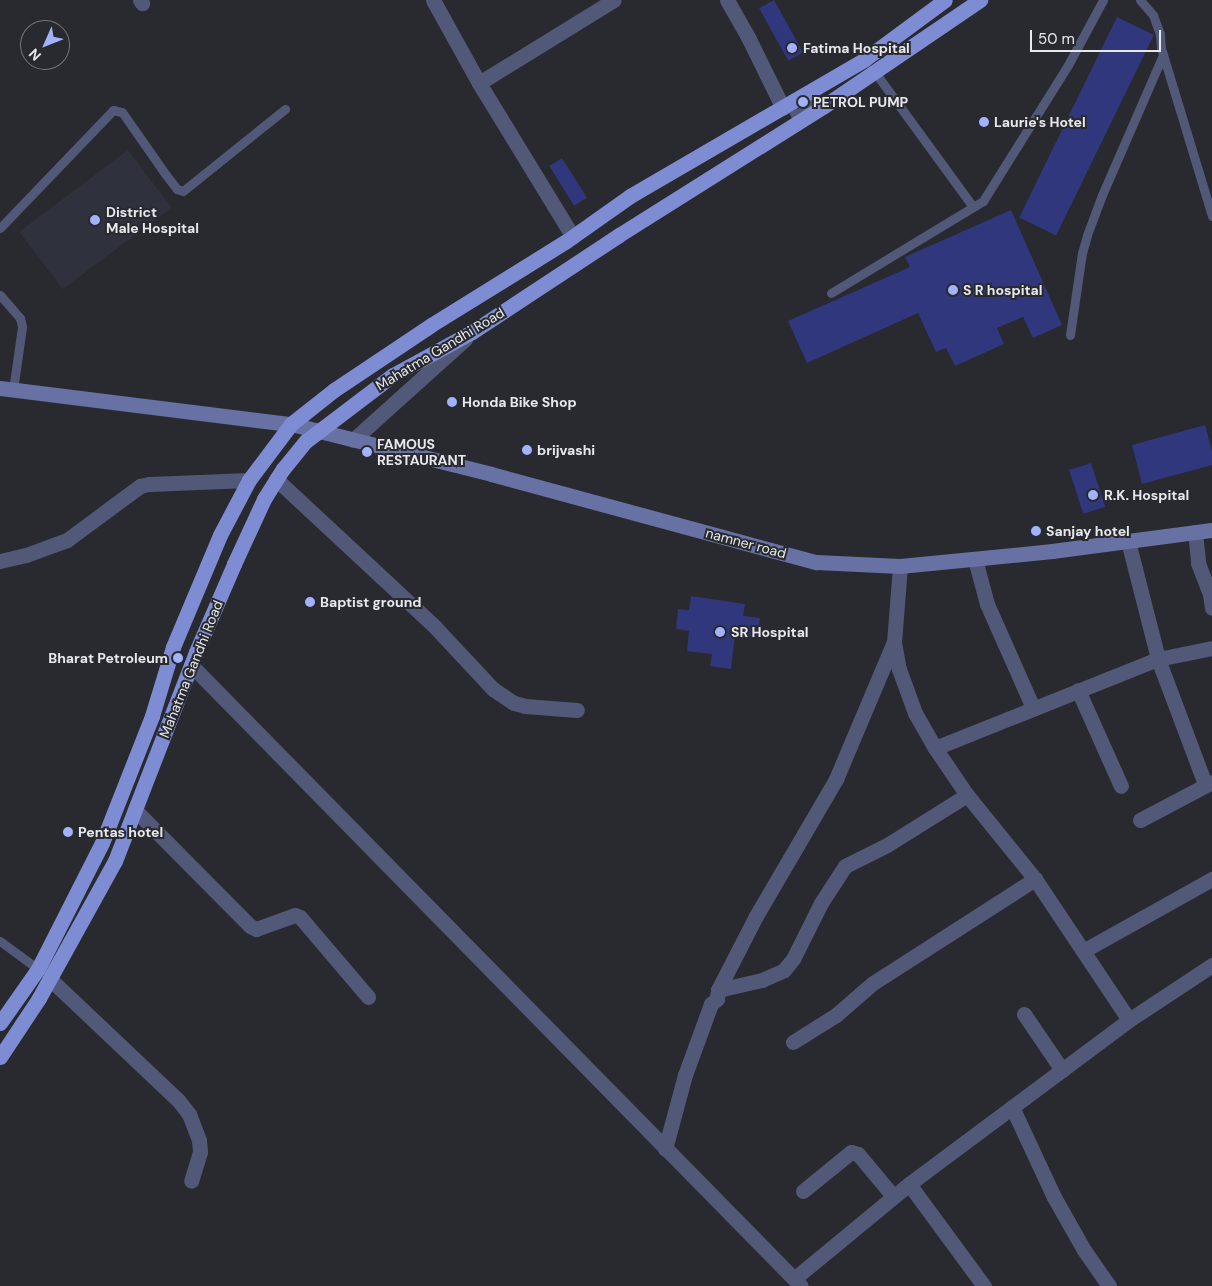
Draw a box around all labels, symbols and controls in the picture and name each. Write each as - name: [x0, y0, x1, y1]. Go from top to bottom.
- north arrow: [20, 20, 70, 70]
- scale bar: [1032, 20, 1163, 52]
- text: 50 m: [1038, 29, 1075, 49]
- place label: Fatima Hospital: [803, 40, 910, 56]
- marker: Fatima Hospital: [785, 41, 799, 55]
- text: N: [25, 45, 45, 65]
- place label: PETROL PUMP: [813, 94, 908, 110]
- marker: PETROL PUMP: [797, 96, 809, 108]
- place label: Laurie's Hotel: [994, 114, 1086, 130]
- marker: Laurie's Hotel: [978, 116, 990, 128]
- place label: District Male Hospital: [106, 204, 199, 236]
- marker: District Male Hospital: [88, 213, 102, 227]
- place label: S R hospital: [963, 282, 1043, 298]
- marker: S R hospital: [947, 284, 959, 296]
- street label: Mahatma Gandhi Road: [373, 304, 507, 394]
- place label: Honda Bike Shop: [462, 394, 577, 410]
- marker: Honda Bike Shop: [446, 396, 458, 408]
- place label: FAMOUS RESTAURANT: [377, 436, 466, 468]
- place label: brijvashi: [537, 442, 595, 458]
- marker: brijvashi: [521, 444, 533, 456]
- marker: FAMOUS RESTAURANT: [361, 446, 373, 458]
- place label: R.K. Hospital: [1104, 487, 1189, 503]
- marker: R.K. Hospital: [1086, 488, 1100, 502]
- place label: Sanjay hotel: [1046, 523, 1130, 539]
- street label: namner road: [704, 524, 788, 562]
- marker: Sanjay hotel: [1030, 525, 1042, 537]
- place label: Baptist ground: [320, 594, 421, 610]
- marker: Baptist ground: [304, 596, 316, 608]
- street label: Mahatma Gandhi Road: [156, 598, 226, 740]
- place label: SR Hospital: [731, 624, 809, 640]
- marker: SR Hospital: [713, 625, 727, 639]
- place label: Bharat Petroleum: [48, 650, 168, 666]
- marker: Bharat Petroleum: [172, 652, 184, 664]
- place label: Pentas hotel: [78, 824, 163, 840]
- marker: Pentas hotel: [62, 826, 74, 838]

